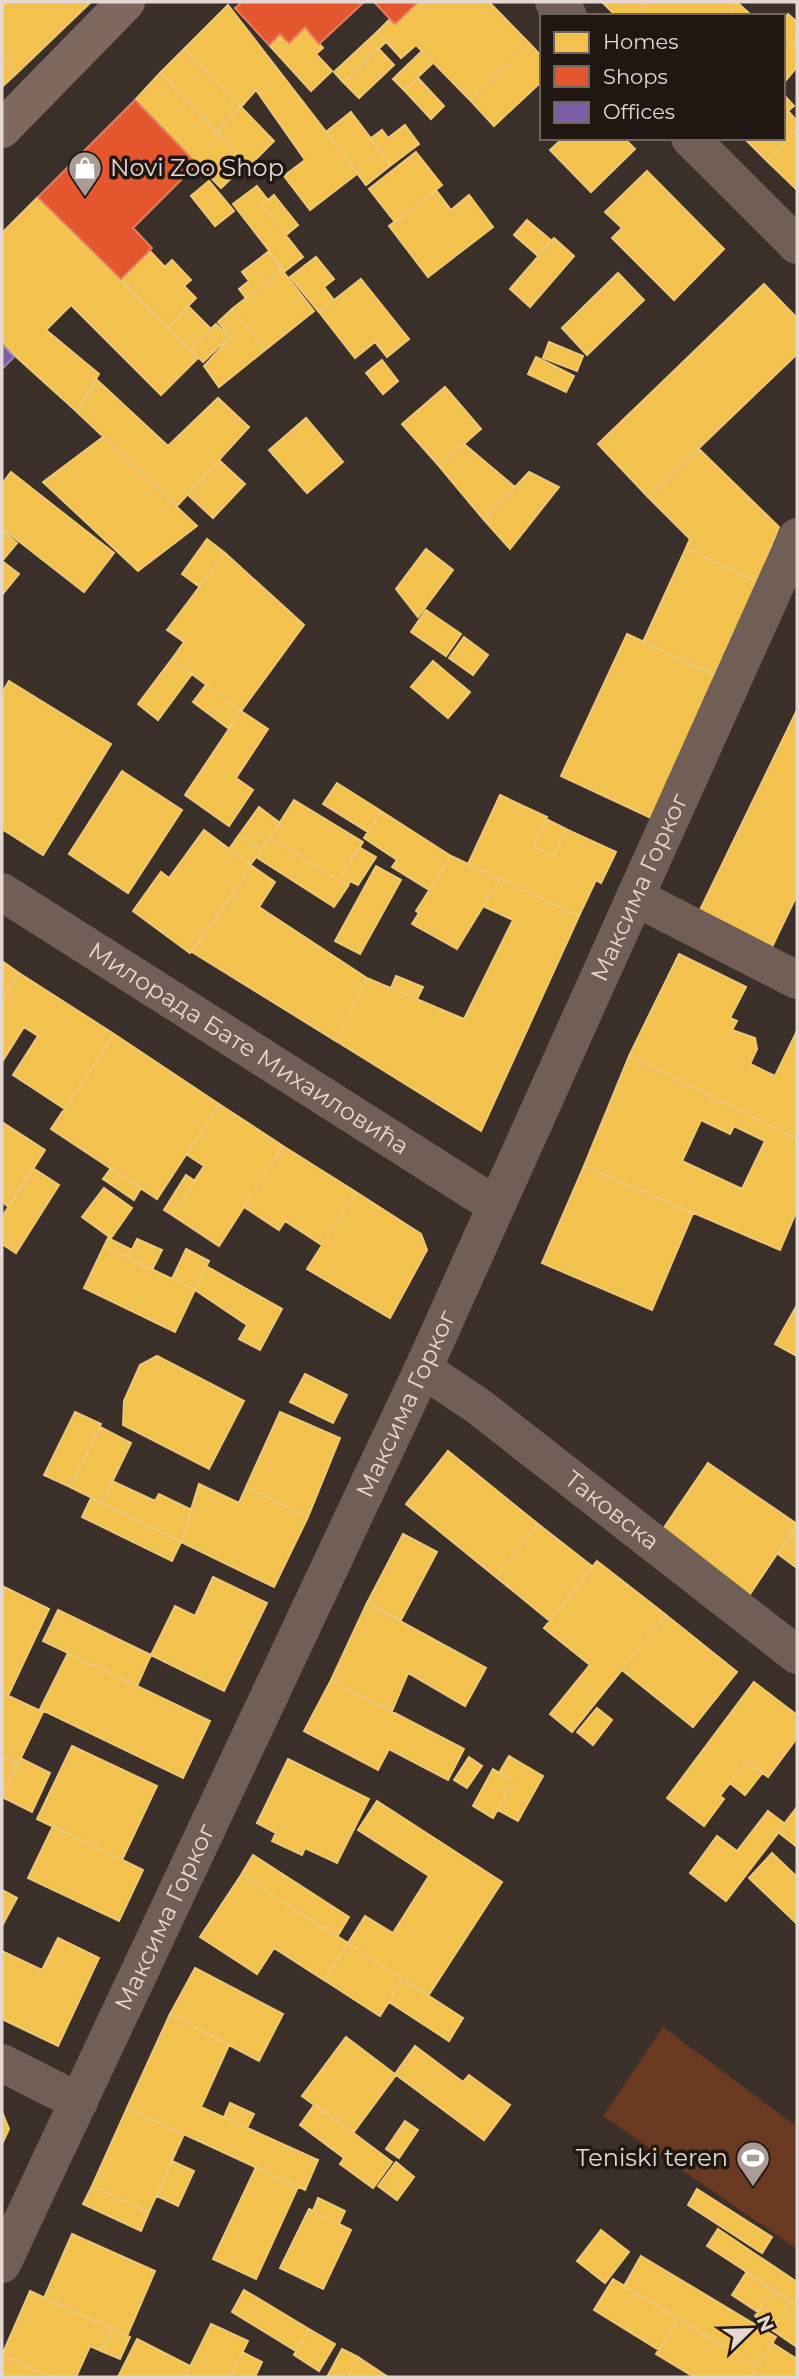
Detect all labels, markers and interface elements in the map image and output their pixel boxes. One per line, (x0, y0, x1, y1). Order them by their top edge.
legend (540, 14, 785, 140)
text: Homes (603, 29, 678, 54)
text: Shops (603, 64, 668, 89)
text: Offices (603, 99, 675, 124)
shop icon: Novi Zoo Shop (66, 149, 104, 198)
place label: Novi Zoo Shop (110, 153, 284, 182)
street label: Максима Горког (584, 788, 694, 986)
street label: Милорада Бате Михаиловића (83, 936, 414, 1161)
street label: Максима Горког (350, 1305, 462, 1502)
street label: Таковска (559, 1464, 665, 1556)
street label: Максима Горког (108, 1819, 221, 2015)
sports icon: Teniski teren (734, 2139, 772, 2188)
place label: Teniski teren (576, 2143, 728, 2172)
north arrow (715, 2295, 785, 2365)
text: N (752, 2312, 779, 2335)

